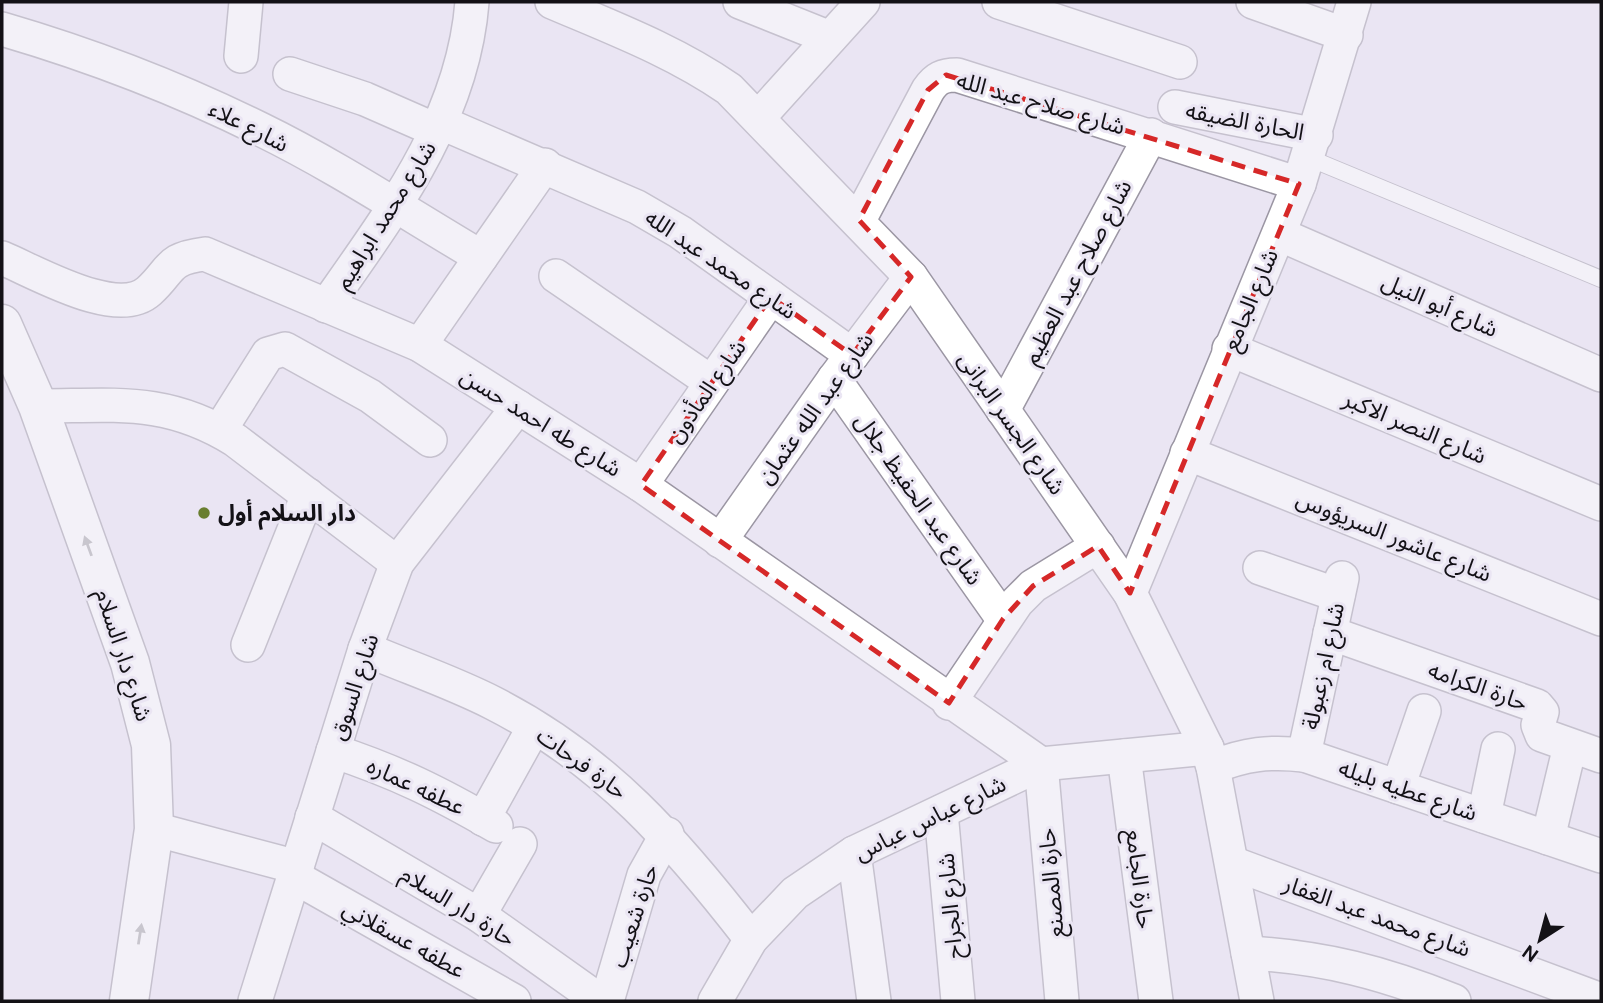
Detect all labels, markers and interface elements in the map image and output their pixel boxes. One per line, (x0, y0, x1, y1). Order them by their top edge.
street label: شارع صلاح عبد الله (953, 65, 1129, 143)
street label: شارع علاء (203, 93, 294, 161)
street label: الحارة الضيقه (1183, 95, 1307, 147)
street label: شارع محمد ابراهيم (327, 135, 444, 296)
street label: شارع صلاح عبد العظيم (1016, 174, 1140, 371)
street label: شارع محمد عبد الله (638, 202, 803, 327)
street label: شارع الجامع (1215, 244, 1287, 356)
street label: شارع أبو النيل (1376, 266, 1503, 346)
street label: شارع عبد الله عثمان (750, 326, 882, 491)
street label: شارع المأذون (659, 334, 754, 450)
street label: شارع الجسر البرانى (950, 345, 1073, 502)
street label: شارع طه احمد حسن (454, 360, 627, 485)
street label: شارع النصر الاكبر (1337, 383, 1491, 472)
street label: شارع عبد الحفيظ جلال (847, 407, 990, 592)
street label: شارع عاشور السريؤوس (1291, 483, 1496, 591)
place label: دار السلام أول (218, 498, 356, 531)
marker: دار السلام أول (196, 505, 212, 521)
one-way arrow (82, 536, 93, 557)
street label: شارع دار السلام (86, 585, 160, 726)
street label: شارع ام زعبولة (1295, 600, 1354, 733)
street label: شارع السوق (323, 630, 387, 745)
street label: حارة الكرامه (1424, 654, 1532, 718)
street label: حارة فرحات (531, 720, 633, 806)
street label: عطفه عماره (362, 750, 470, 822)
street label: شارع عطيه بليله (1334, 752, 1481, 830)
street label: شارع عباس عباس (849, 768, 1012, 869)
street label: حارة المصنع (1031, 827, 1073, 939)
street label: حارة الجامع (1117, 827, 1161, 931)
street label: شارع الجراح (930, 852, 972, 960)
street label: حارة دار السلام (393, 859, 521, 956)
street label: حارة شعيب (603, 861, 665, 971)
street label: شارع محمد عبد الغفار (1278, 868, 1475, 966)
street label: عطفه عسقلاني (336, 893, 471, 987)
north arrow (1505, 905, 1575, 975)
one-way arrow (135, 923, 146, 945)
text: N (1517, 939, 1543, 968)

